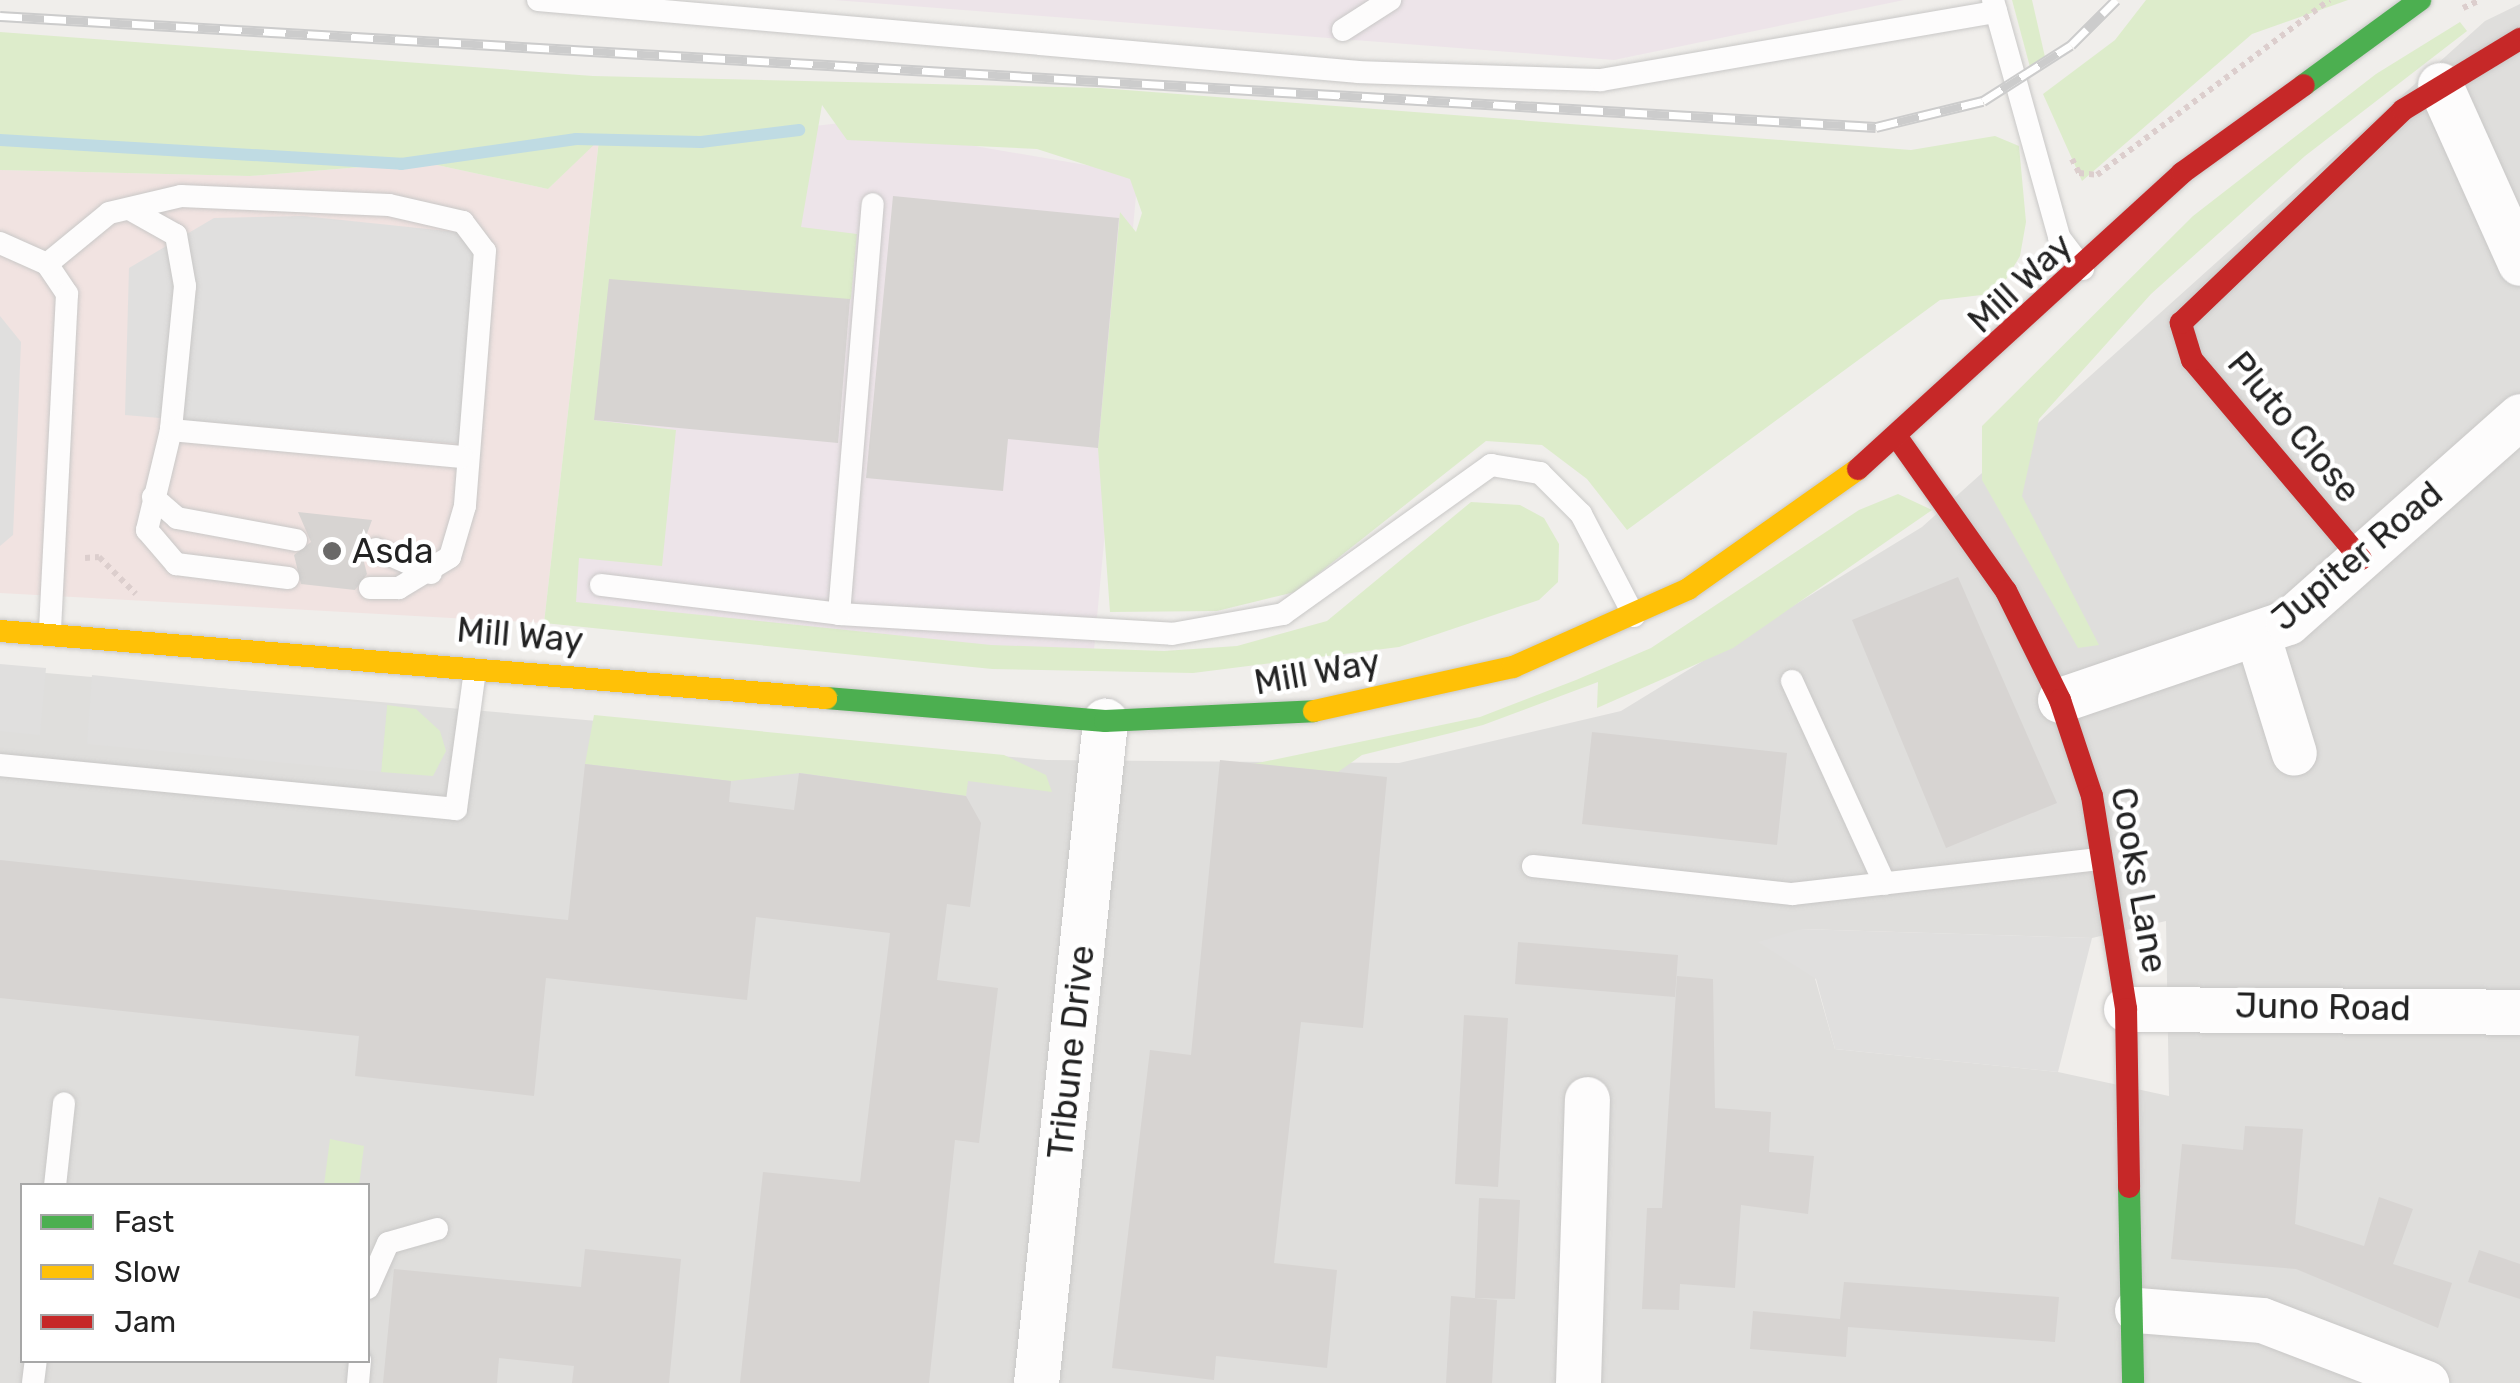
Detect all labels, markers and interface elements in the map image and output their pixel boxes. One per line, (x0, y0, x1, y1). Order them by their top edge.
street label: Mill Way (1959, 224, 2081, 342)
street label: Pluto Close (2219, 343, 2369, 511)
street label: Jupiter Road (2263, 472, 2451, 640)
place label: Asda (352, 530, 433, 572)
marker: Asda (321, 540, 343, 562)
street label: Mill Way (455, 609, 585, 661)
street label: Mill Way (1251, 640, 1383, 704)
street label: Cooks Lane (2102, 784, 2176, 976)
street label: Tribune Drive (1039, 943, 1103, 1161)
street label: Juno Road (2235, 984, 2411, 1030)
legend (20, 1183, 370, 1363)
text: Fast (114, 1204, 174, 1240)
text: Slow (114, 1254, 181, 1290)
text: Jam (114, 1304, 176, 1340)

